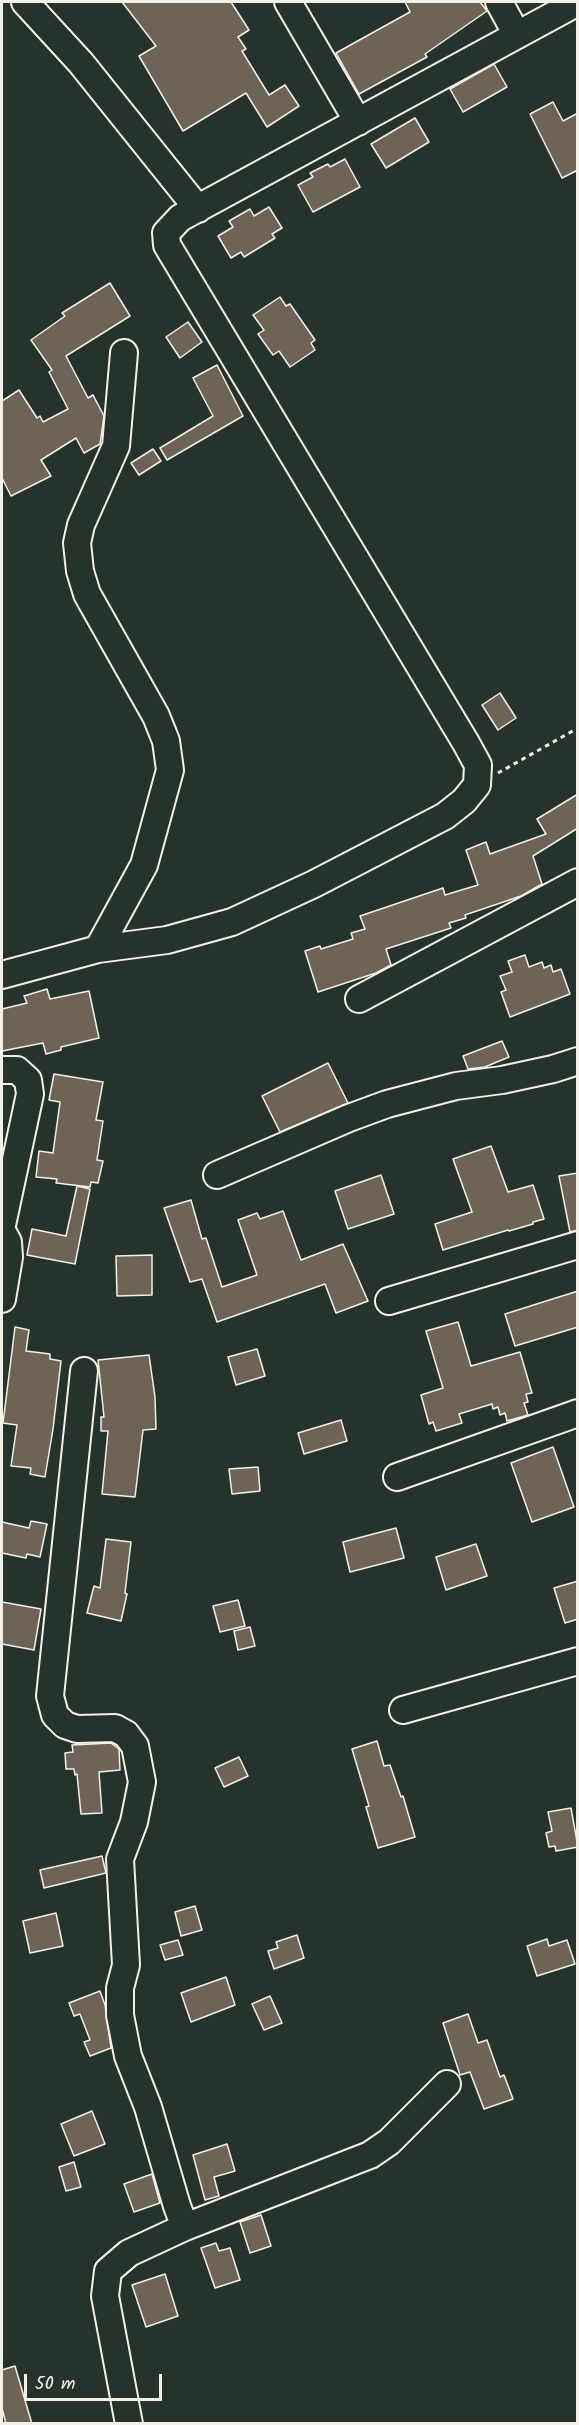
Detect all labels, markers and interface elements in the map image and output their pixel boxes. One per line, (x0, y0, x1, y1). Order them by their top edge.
scale bar (27, 2362, 165, 2400)
text: 50 m (35, 2370, 75, 2399)

